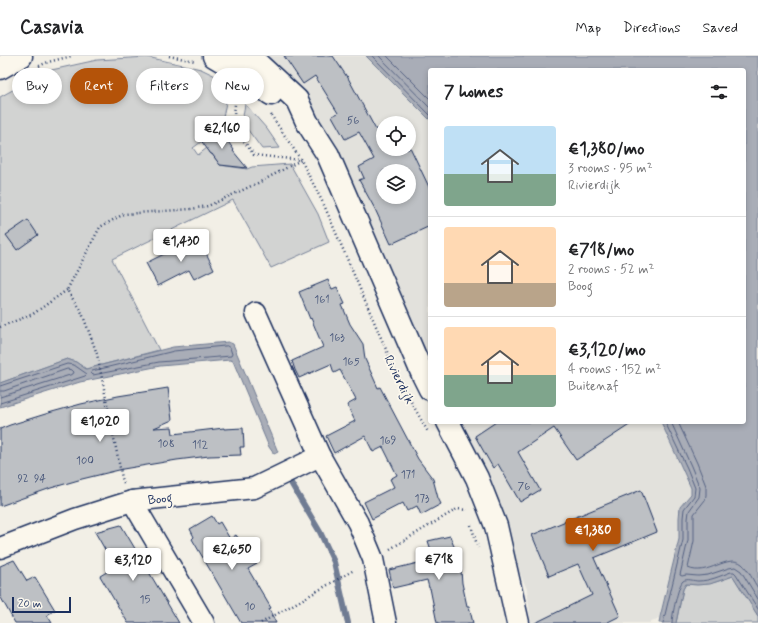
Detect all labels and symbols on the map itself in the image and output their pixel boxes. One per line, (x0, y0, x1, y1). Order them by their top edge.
house number: 56 (347, 114, 359, 128)
pin: €2,160 (189, 116, 255, 150)
pin: €1,430 (148, 229, 214, 263)
house number: 161 (314, 293, 330, 307)
house number: 163 (329, 331, 345, 345)
street label: Rivierdijk (380, 352, 418, 407)
house number: 165 (342, 355, 360, 369)
pin: €1,020 (67, 409, 133, 443)
house number: 169 (380, 434, 397, 448)
house number: 108 (157, 437, 175, 451)
house number: 112 (192, 438, 209, 452)
house number: 100 (76, 454, 94, 468)
house number: 171 (401, 468, 415, 482)
house number: 92 (17, 472, 29, 486)
house number: 94 (34, 472, 46, 486)
house number: 76 (518, 480, 530, 494)
street label: Boog (147, 490, 174, 511)
house number: 173 (415, 492, 430, 506)
pin: €1,380 (560, 518, 626, 552)
pin: €2,650 (199, 537, 265, 571)
pin: €718 (415, 547, 463, 581)
pin: €3,120 (100, 548, 166, 582)
house number: 15 (140, 593, 151, 607)
scale bar (12, 595, 71, 614)
house number: 10 (244, 600, 256, 614)

